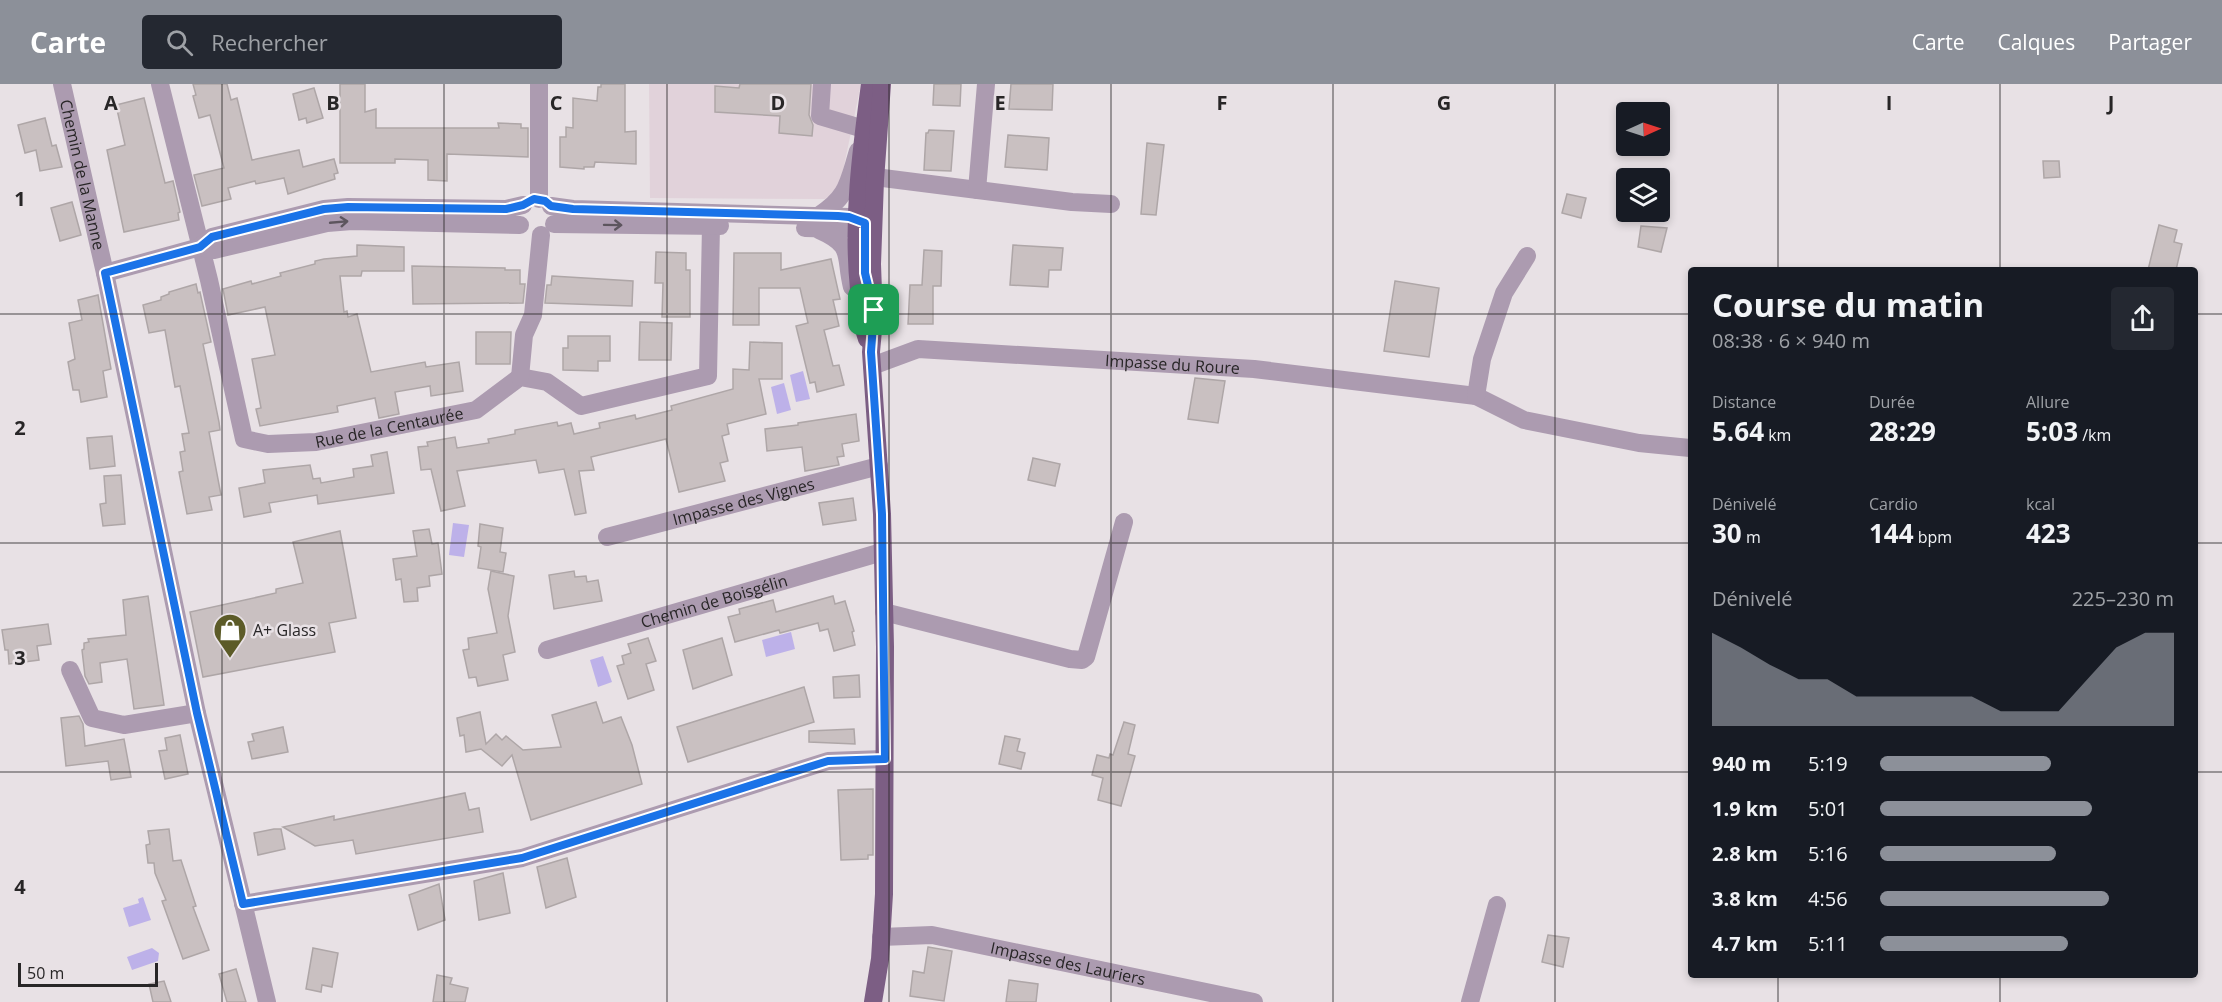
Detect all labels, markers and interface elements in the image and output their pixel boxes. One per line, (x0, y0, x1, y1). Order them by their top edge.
search box (142, 15, 562, 69)
text: Carte (30, 23, 106, 61)
icon: search (163, 26, 196, 59)
text: Rechercher (211, 27, 328, 57)
text: Carte (1912, 28, 1964, 56)
text: Calques (1997, 28, 2075, 56)
text: Partager (2108, 28, 2192, 56)
text: A (104, 89, 118, 116)
text: B (326, 89, 340, 116)
text: C (550, 89, 563, 116)
text: D (771, 89, 785, 116)
text: E (994, 89, 1006, 116)
text: F (1217, 89, 1227, 116)
text: G (1437, 89, 1451, 116)
text: I (1886, 89, 1892, 116)
text: J (2106, 89, 2114, 116)
street label: Chemin de la Manne (55, 97, 110, 252)
north arrow (1616, 102, 1670, 156)
map controls (1616, 102, 1670, 222)
button: layers (1616, 168, 1670, 222)
text: 1 (14, 185, 26, 212)
one-way arrow (328, 216, 348, 227)
one-way arrow (602, 220, 622, 231)
text: Course du matin (1712, 282, 1984, 327)
pin (848, 284, 899, 335)
button: share (2111, 287, 2174, 350)
icon: arrive (857, 293, 890, 326)
text: 08:38 · 6 × 940 m (1712, 327, 1870, 354)
street label: Impasse du Roure (1104, 349, 1241, 379)
text: Distance (1712, 391, 1776, 413)
text: Durée (1869, 391, 1915, 413)
text: Allure (2026, 391, 2070, 413)
street label: Rue de la Centaurée (313, 402, 465, 453)
text: 5.64 (1712, 413, 1764, 449)
text: 28:29 (1869, 413, 1936, 449)
text: 5:03 (2026, 413, 2078, 449)
text: 2 (14, 414, 26, 441)
text: km (1764, 424, 1791, 446)
text: /km (2078, 424, 2111, 446)
street label: Impasse des Vignes (670, 472, 817, 530)
text: Dénivelé (1712, 493, 1776, 515)
text: Cardio (1869, 493, 1918, 515)
text: kcal (2026, 493, 2055, 515)
text: 30 (1712, 515, 1742, 551)
text: 144 (1869, 515, 1914, 551)
text: 423 (2026, 515, 2071, 551)
text: m (1742, 526, 1761, 548)
text: bpm (1914, 526, 1952, 548)
street label: Chemin de Boisgélin (638, 569, 790, 633)
text: Dénivelé (1712, 585, 1793, 612)
text: 225–230 m (2072, 585, 2174, 612)
shop icon: A+ Glass (212, 612, 248, 659)
place label: A+ Glass (253, 619, 316, 641)
text: 3 (14, 644, 26, 671)
text: 940 m (1712, 750, 1771, 777)
text: 5:19 (1808, 750, 1848, 777)
text: 1.9 km (1712, 795, 1778, 822)
text: 5:01 (1808, 795, 1848, 822)
text: 2.8 km (1712, 840, 1778, 867)
text: 5:16 (1808, 840, 1848, 867)
text: 4 (14, 873, 26, 900)
text: 3.8 km (1712, 885, 1778, 912)
text: 4:56 (1808, 885, 1848, 912)
text: 4.7 km (1712, 930, 1778, 957)
text: 5:11 (1808, 930, 1848, 957)
street label: Impasse des Lauriers (989, 936, 1148, 990)
scale bar (18, 960, 158, 988)
text: 50 m (27, 962, 64, 984)

